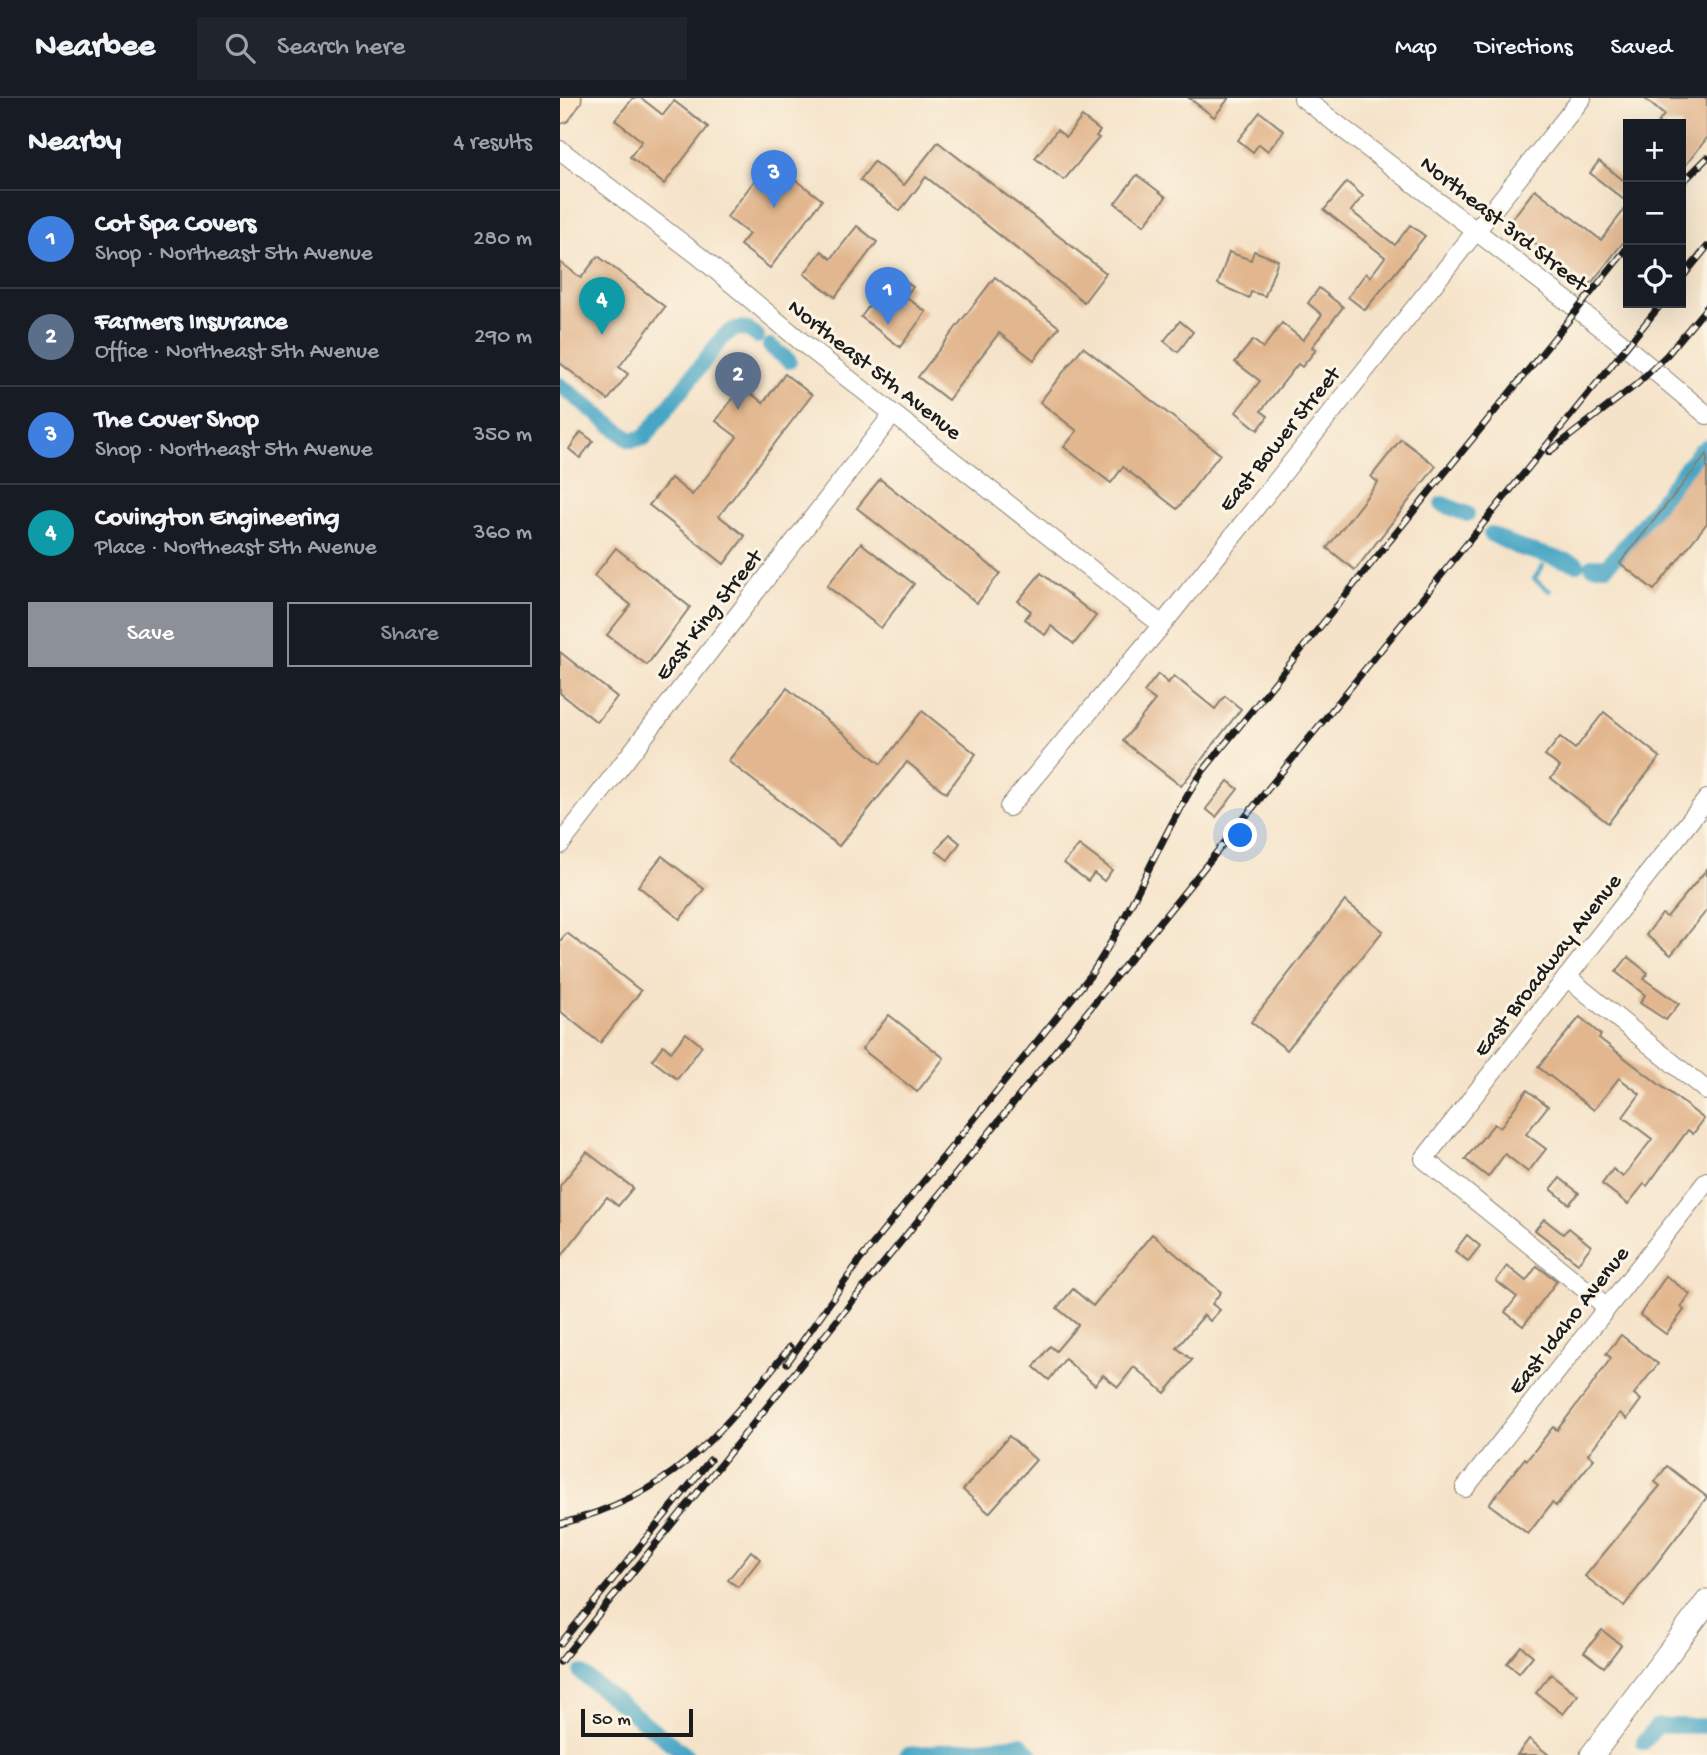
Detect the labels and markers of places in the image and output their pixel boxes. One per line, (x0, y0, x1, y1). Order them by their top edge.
pin: 3 (751, 150, 797, 208)
pin: 1 (865, 267, 911, 325)
pin: 4 (579, 277, 625, 335)
pin: 2 (715, 352, 761, 410)

